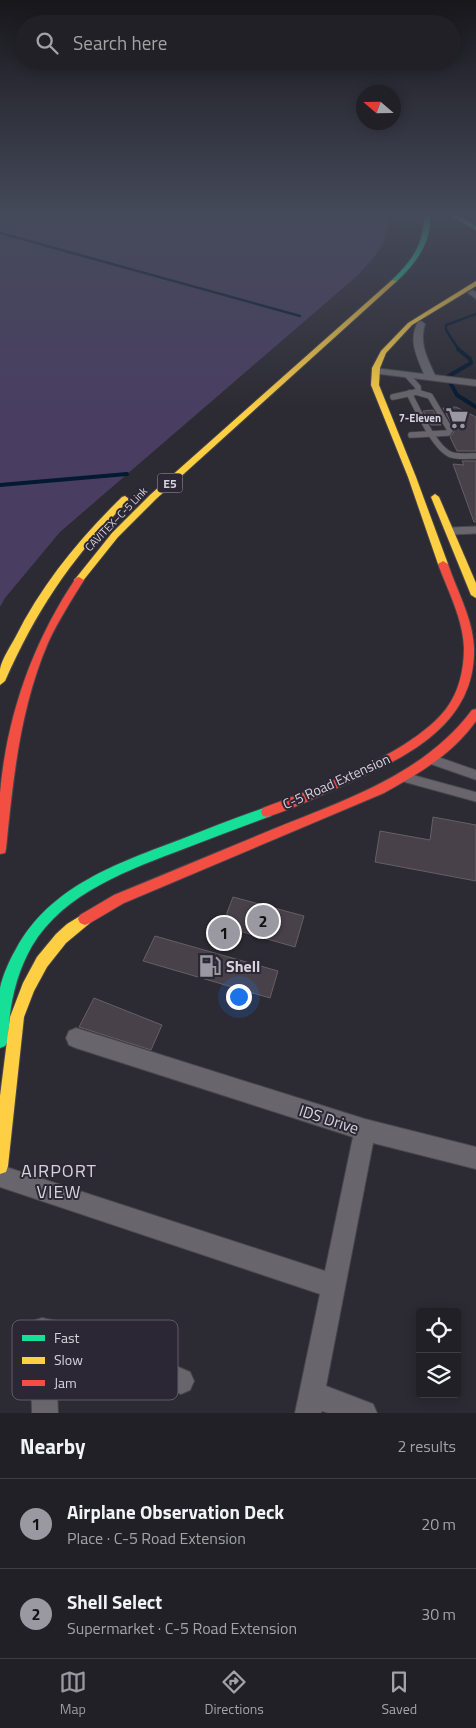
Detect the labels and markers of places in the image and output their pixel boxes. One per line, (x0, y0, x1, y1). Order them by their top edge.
supermarket icon: 7-Eleven (444, 405, 470, 431)
place label: 7-Eleven (399, 410, 441, 426)
pin: 2 (247, 902, 279, 940)
pin: 1 (208, 914, 240, 952)
fuel station icon: Shell (197, 953, 223, 979)
place label: Shell (226, 954, 260, 978)

